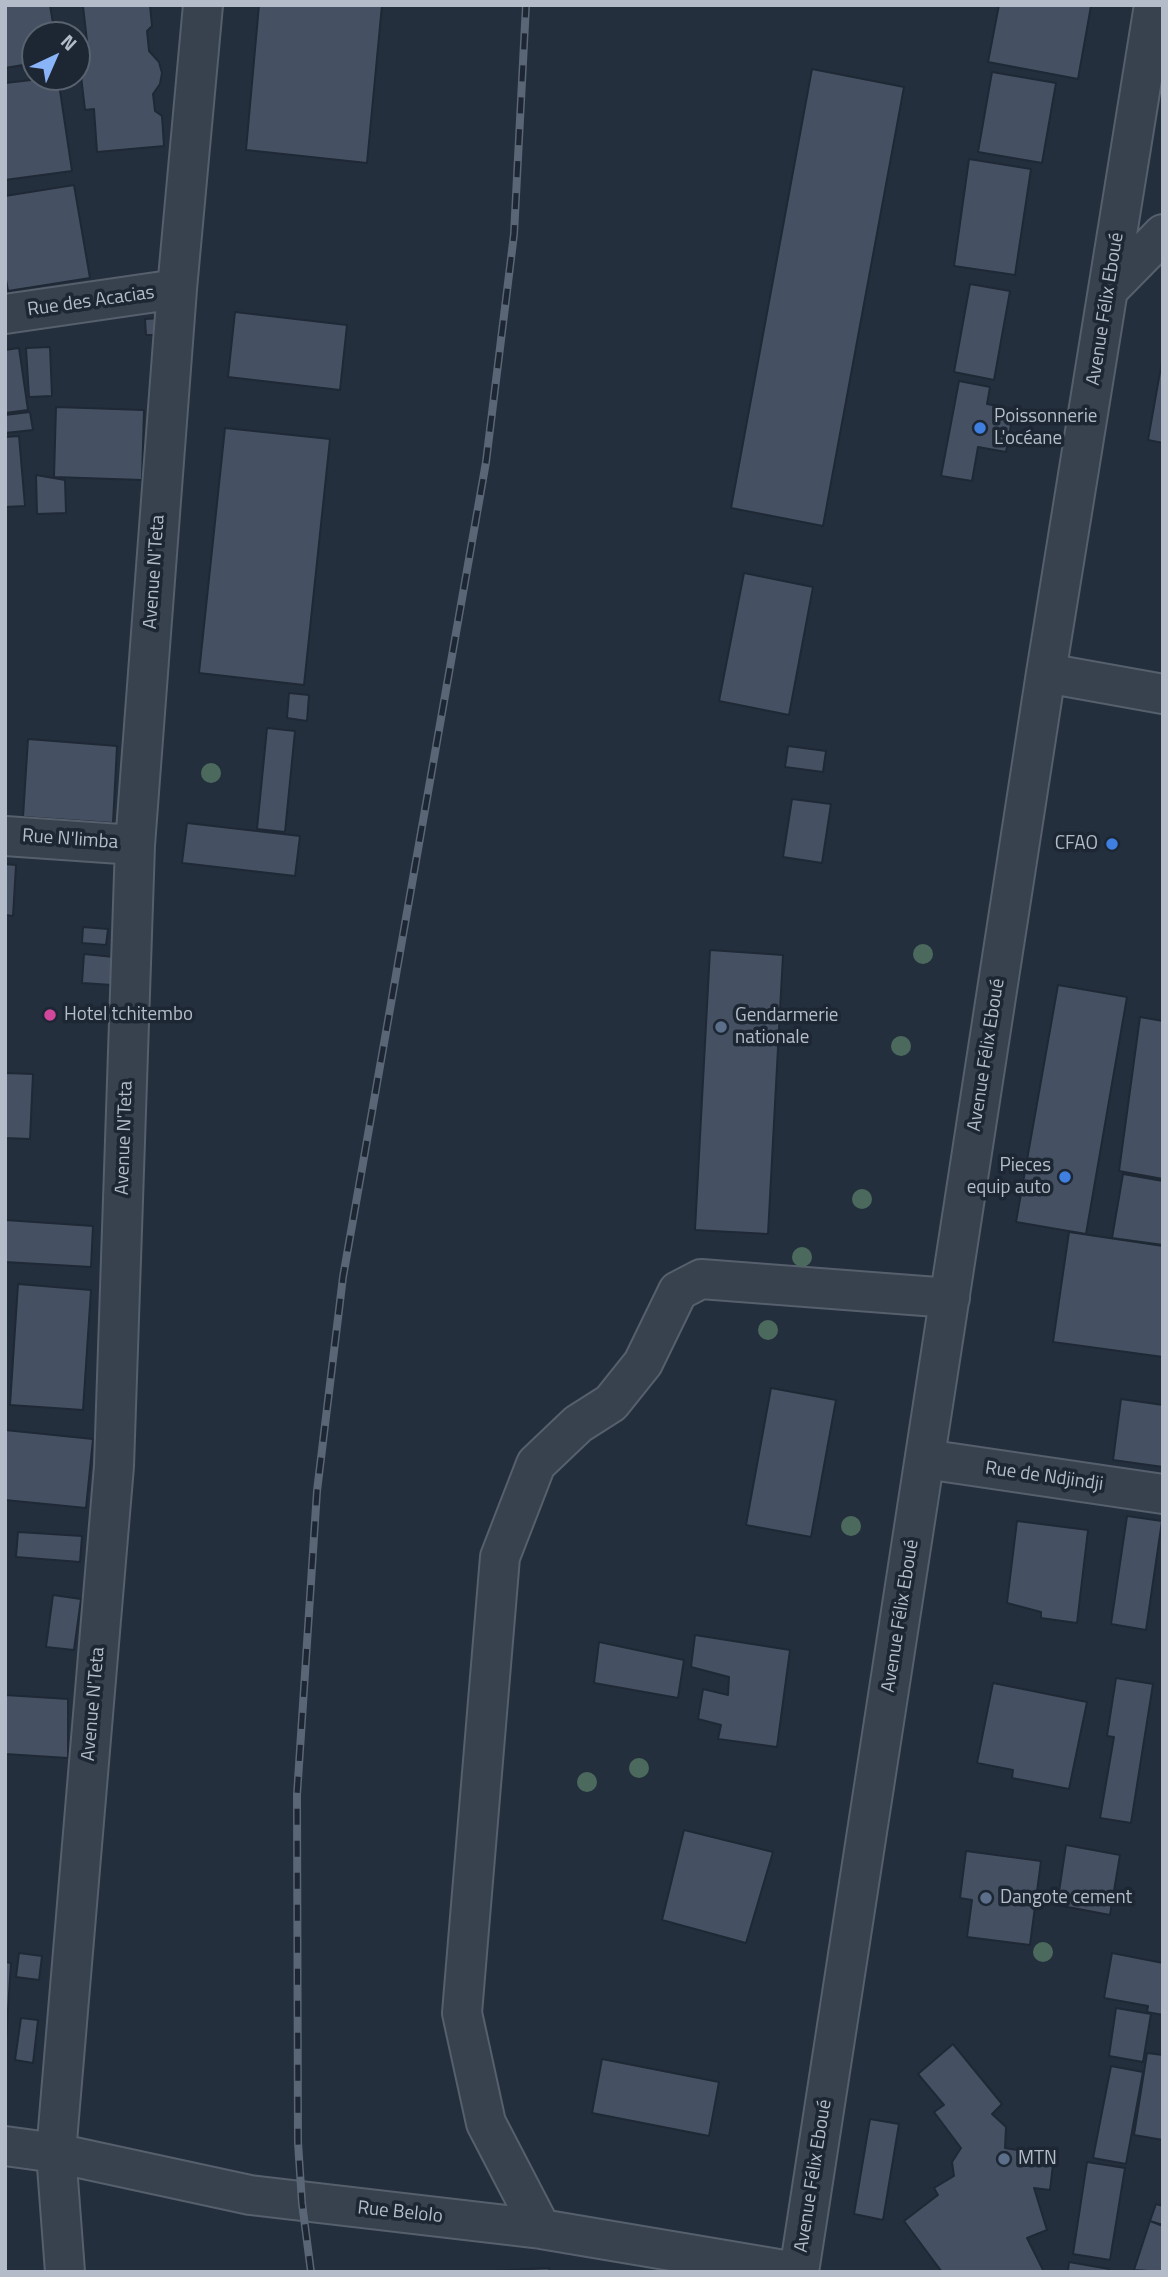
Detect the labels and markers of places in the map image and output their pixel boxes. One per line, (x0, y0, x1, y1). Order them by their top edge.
place label: Poissonnerie L'océane (994, 406, 1097, 450)
marker: Poissonnerie L'océane (972, 420, 988, 436)
place label: CFAO (1055, 833, 1098, 855)
marker: CFAO (1104, 836, 1120, 852)
place label: Hotel tchitembo (64, 1004, 193, 1026)
place label: Gendarmerie nationale (735, 1005, 838, 1049)
marker: Hotel tchitembo (42, 1007, 58, 1023)
marker: Gendarmerie nationale (713, 1019, 729, 1035)
place label: Pieces equip auto (967, 1155, 1051, 1199)
marker: Pieces equip auto (1057, 1169, 1073, 1185)
place label: Dangote cement (1000, 1887, 1132, 1909)
marker: Dangote cement (978, 1890, 994, 1906)
place label: MTN (1018, 2148, 1057, 2170)
marker: MTN (996, 2151, 1012, 2167)

